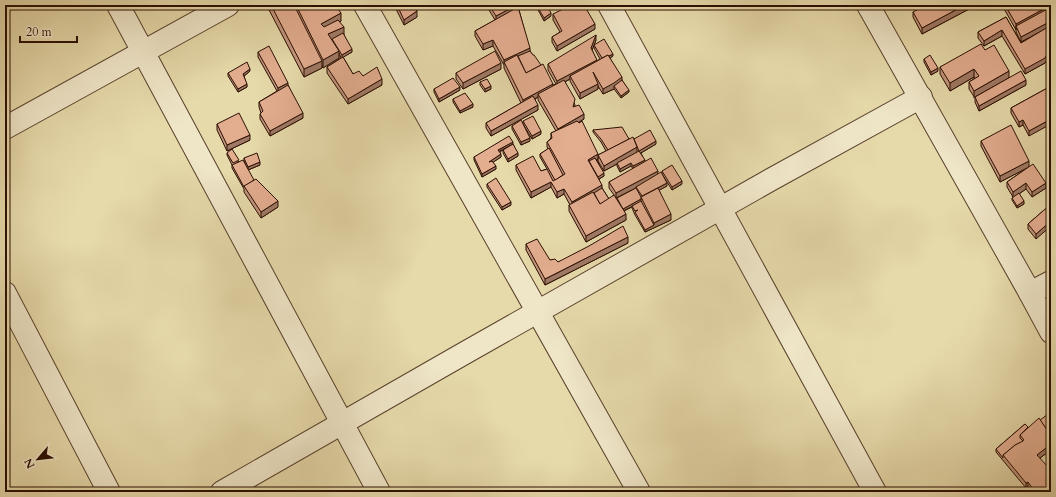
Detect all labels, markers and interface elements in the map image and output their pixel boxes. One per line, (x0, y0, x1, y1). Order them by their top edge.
scale bar (20, 18, 77, 44)
text: 20 m (26, 24, 53, 40)
north arrow (18, 439, 58, 479)
text: N (21, 455, 38, 471)

